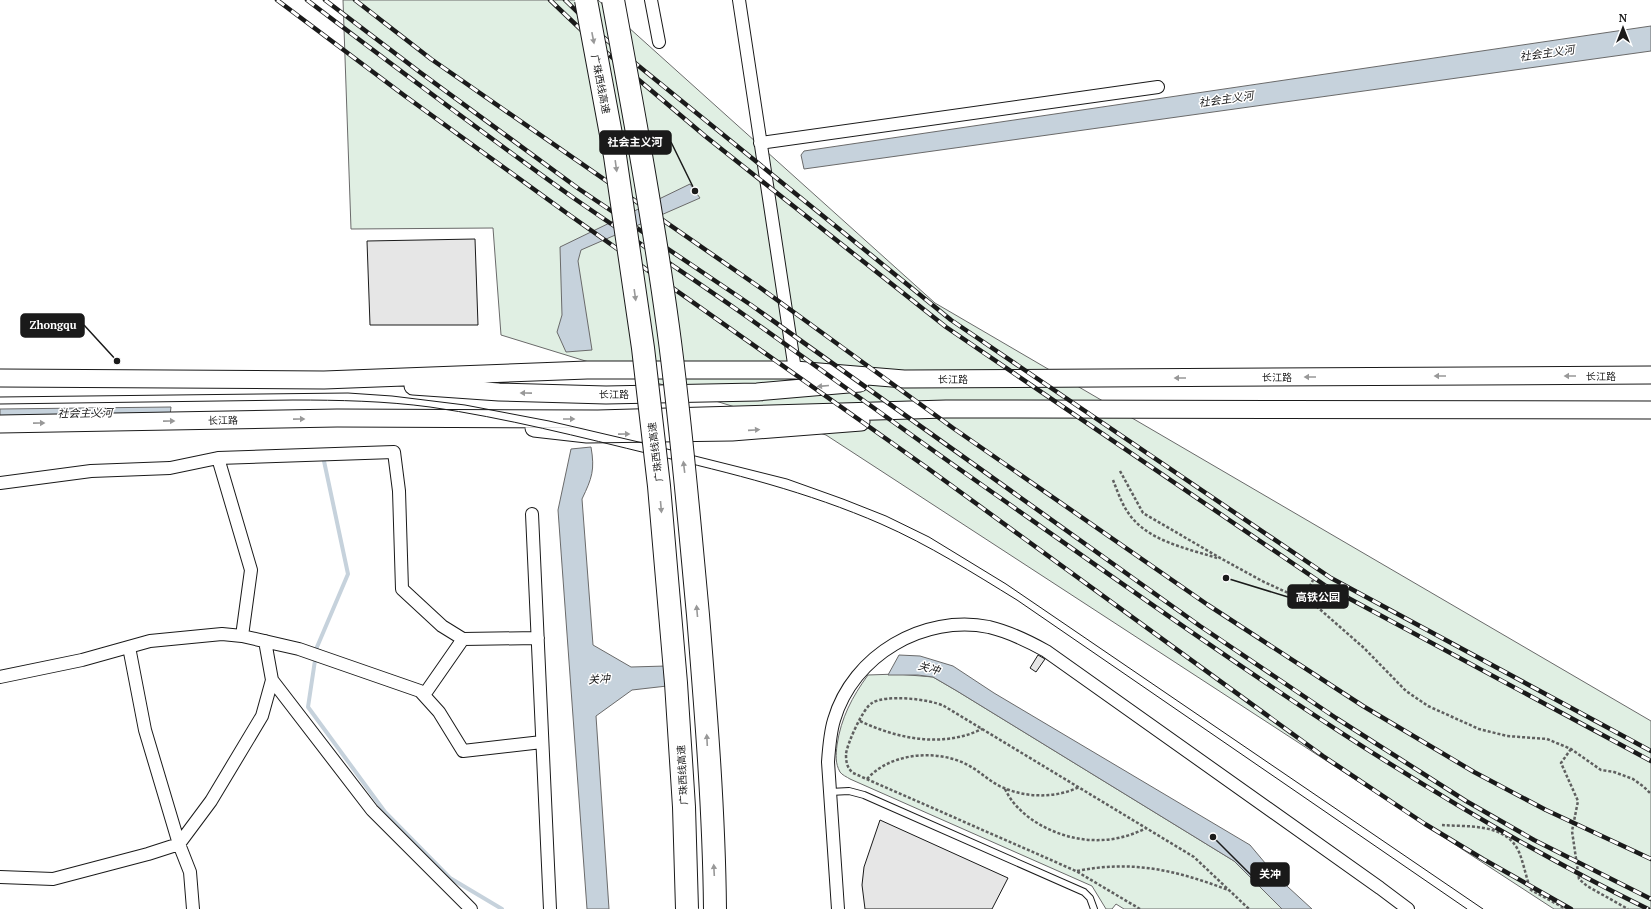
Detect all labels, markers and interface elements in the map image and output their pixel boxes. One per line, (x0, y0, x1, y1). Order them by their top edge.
north arrow (1603, 8, 1643, 48)
text: N (1619, 11, 1628, 25)
one-way arrow (590, 32, 596, 45)
water label: 社会主义河 (1519, 42, 1577, 64)
street label: 广珠西线高速 (588, 53, 613, 115)
water label: 社会主义河 (1198, 88, 1256, 110)
callout: 社会主义河 (600, 131, 671, 154)
text: 社会主义河 (608, 135, 663, 149)
one-way arrow (613, 160, 619, 172)
one-way arrow (632, 289, 638, 301)
callout: Zhongqu (21, 314, 84, 337)
text: Zhongqu (29, 318, 77, 332)
street label: 长江路 (1586, 370, 1616, 383)
street label: 长江路 (1262, 371, 1292, 384)
street label: 长江路 (938, 373, 968, 386)
one-way arrow (1434, 373, 1446, 380)
one-way arrow (1563, 373, 1576, 379)
one-way arrow (1303, 374, 1316, 380)
one-way arrow (1173, 375, 1186, 381)
one-way arrow (817, 383, 829, 390)
street label: 长江路 (599, 388, 629, 401)
one-way arrow (519, 390, 532, 396)
water label: 社会主义河 (57, 405, 115, 420)
street label: 长江路 (208, 414, 238, 427)
one-way arrow (293, 416, 306, 422)
one-way arrow (563, 416, 576, 422)
one-way arrow (163, 418, 176, 424)
one-way arrow (33, 420, 46, 426)
street label: 广珠西线高速 (645, 421, 666, 483)
one-way arrow (748, 427, 760, 434)
one-way arrow (618, 430, 630, 437)
one-way arrow (681, 461, 688, 473)
one-way arrow (658, 501, 665, 513)
callout: 高铁公园 (1288, 585, 1348, 608)
text: 高铁公园 (1296, 590, 1340, 604)
one-way arrow (694, 605, 701, 617)
water label: 关冲 (917, 658, 943, 678)
water label: 关冲 (588, 671, 612, 687)
one-way arrow (703, 734, 710, 746)
street label: 广珠西线高速 (674, 745, 691, 805)
callout: 关冲 (1251, 863, 1289, 886)
one-way arrow (710, 864, 717, 876)
text: 关冲 (1259, 867, 1281, 881)

